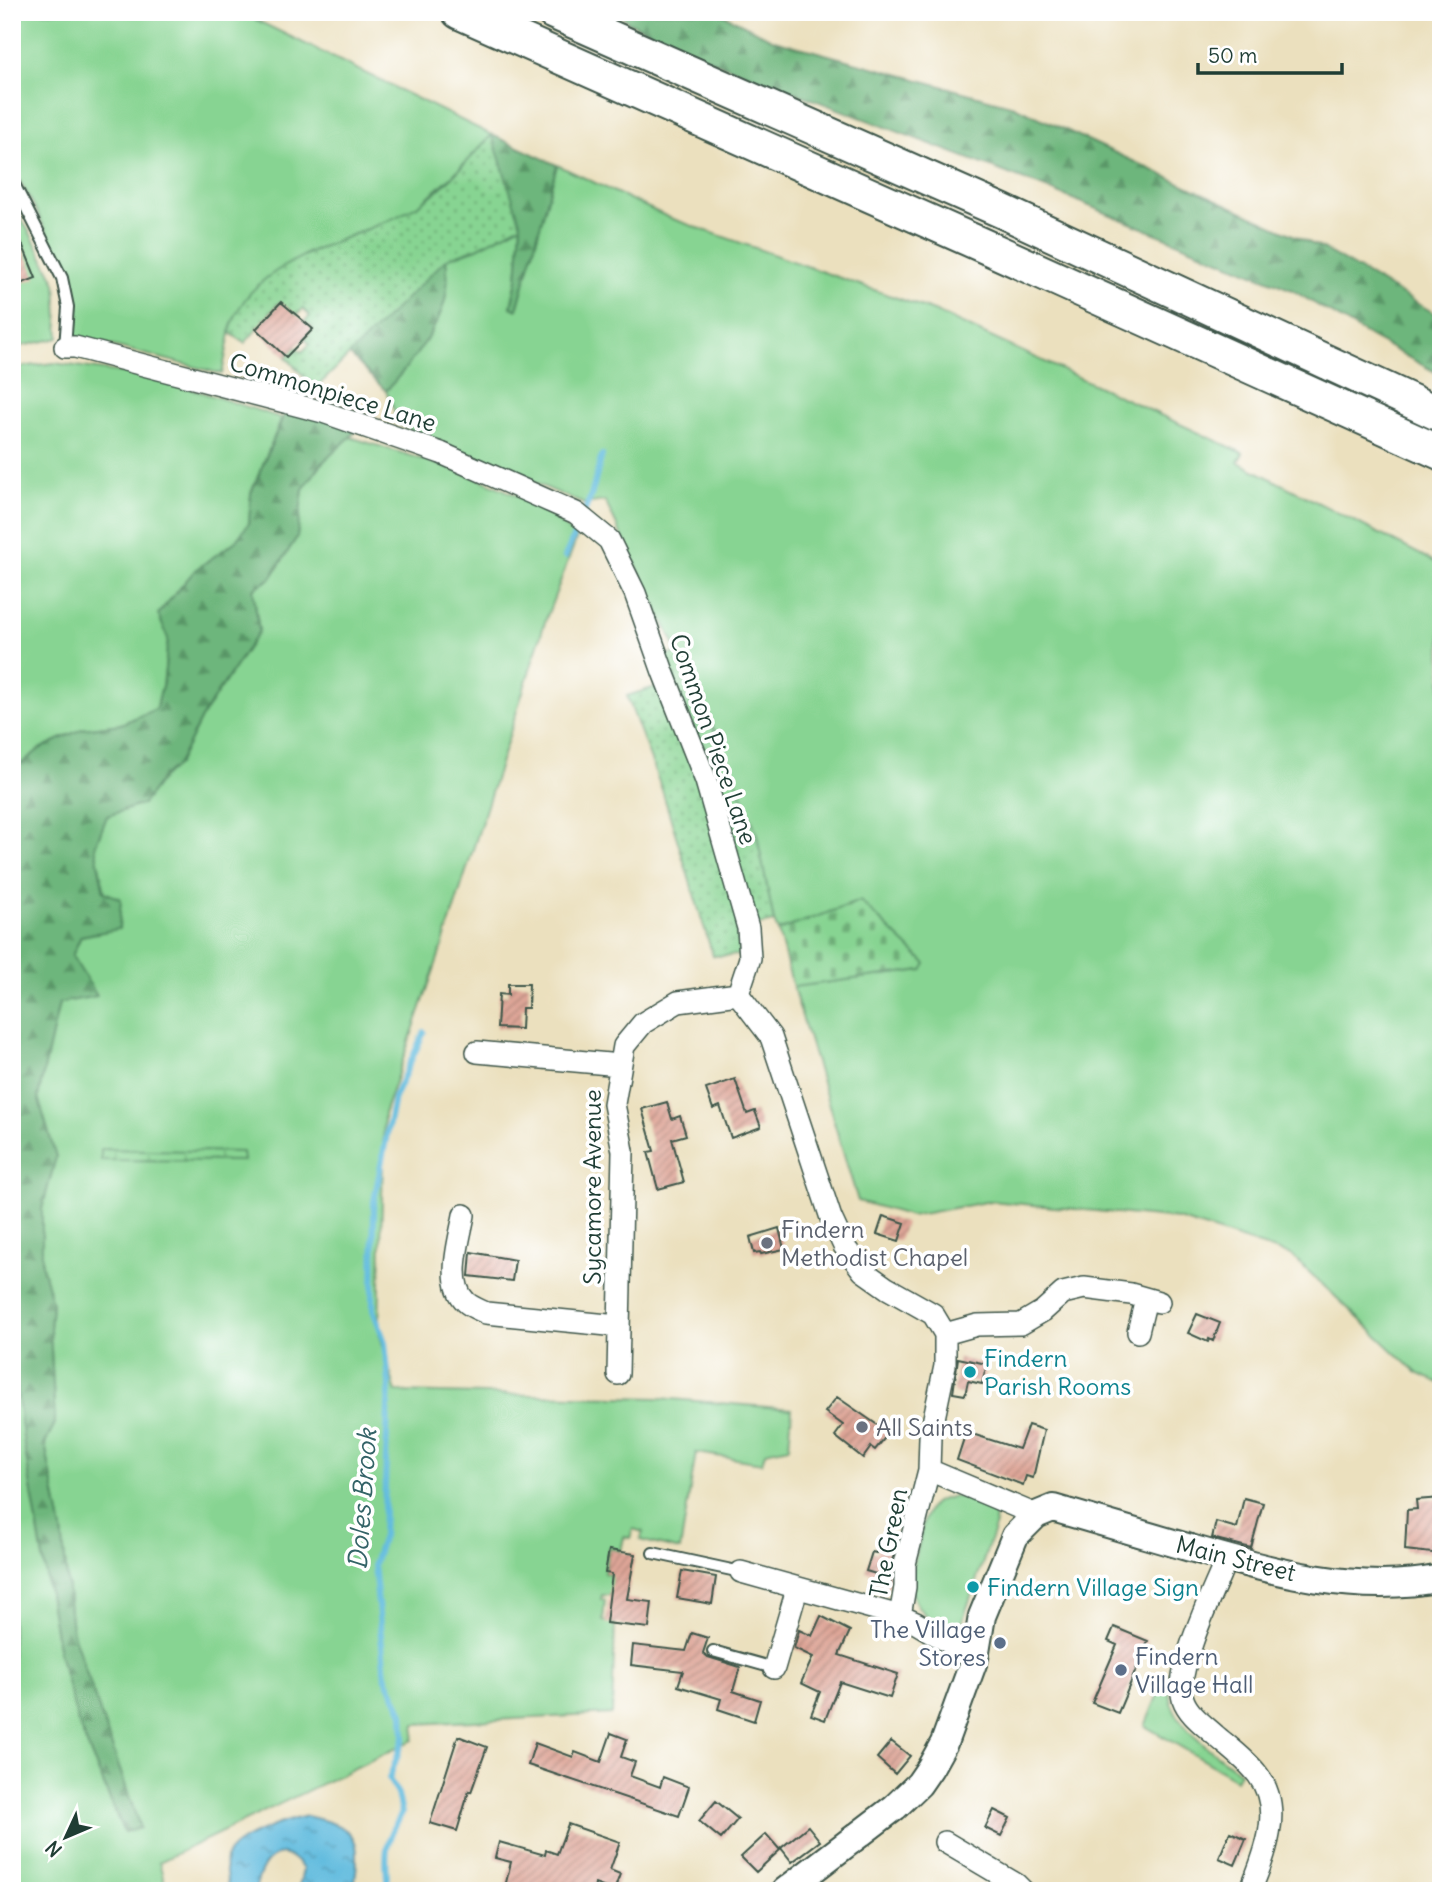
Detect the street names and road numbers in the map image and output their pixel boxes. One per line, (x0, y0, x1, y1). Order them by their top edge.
street label: Commonpiece Lane (226, 346, 440, 438)
street label: Common Piece Lane (664, 630, 764, 848)
street label: Sycamore Avenue (577, 1089, 607, 1285)
street label: The Green (863, 1485, 913, 1600)
street label: Main Street (1173, 1529, 1299, 1587)

